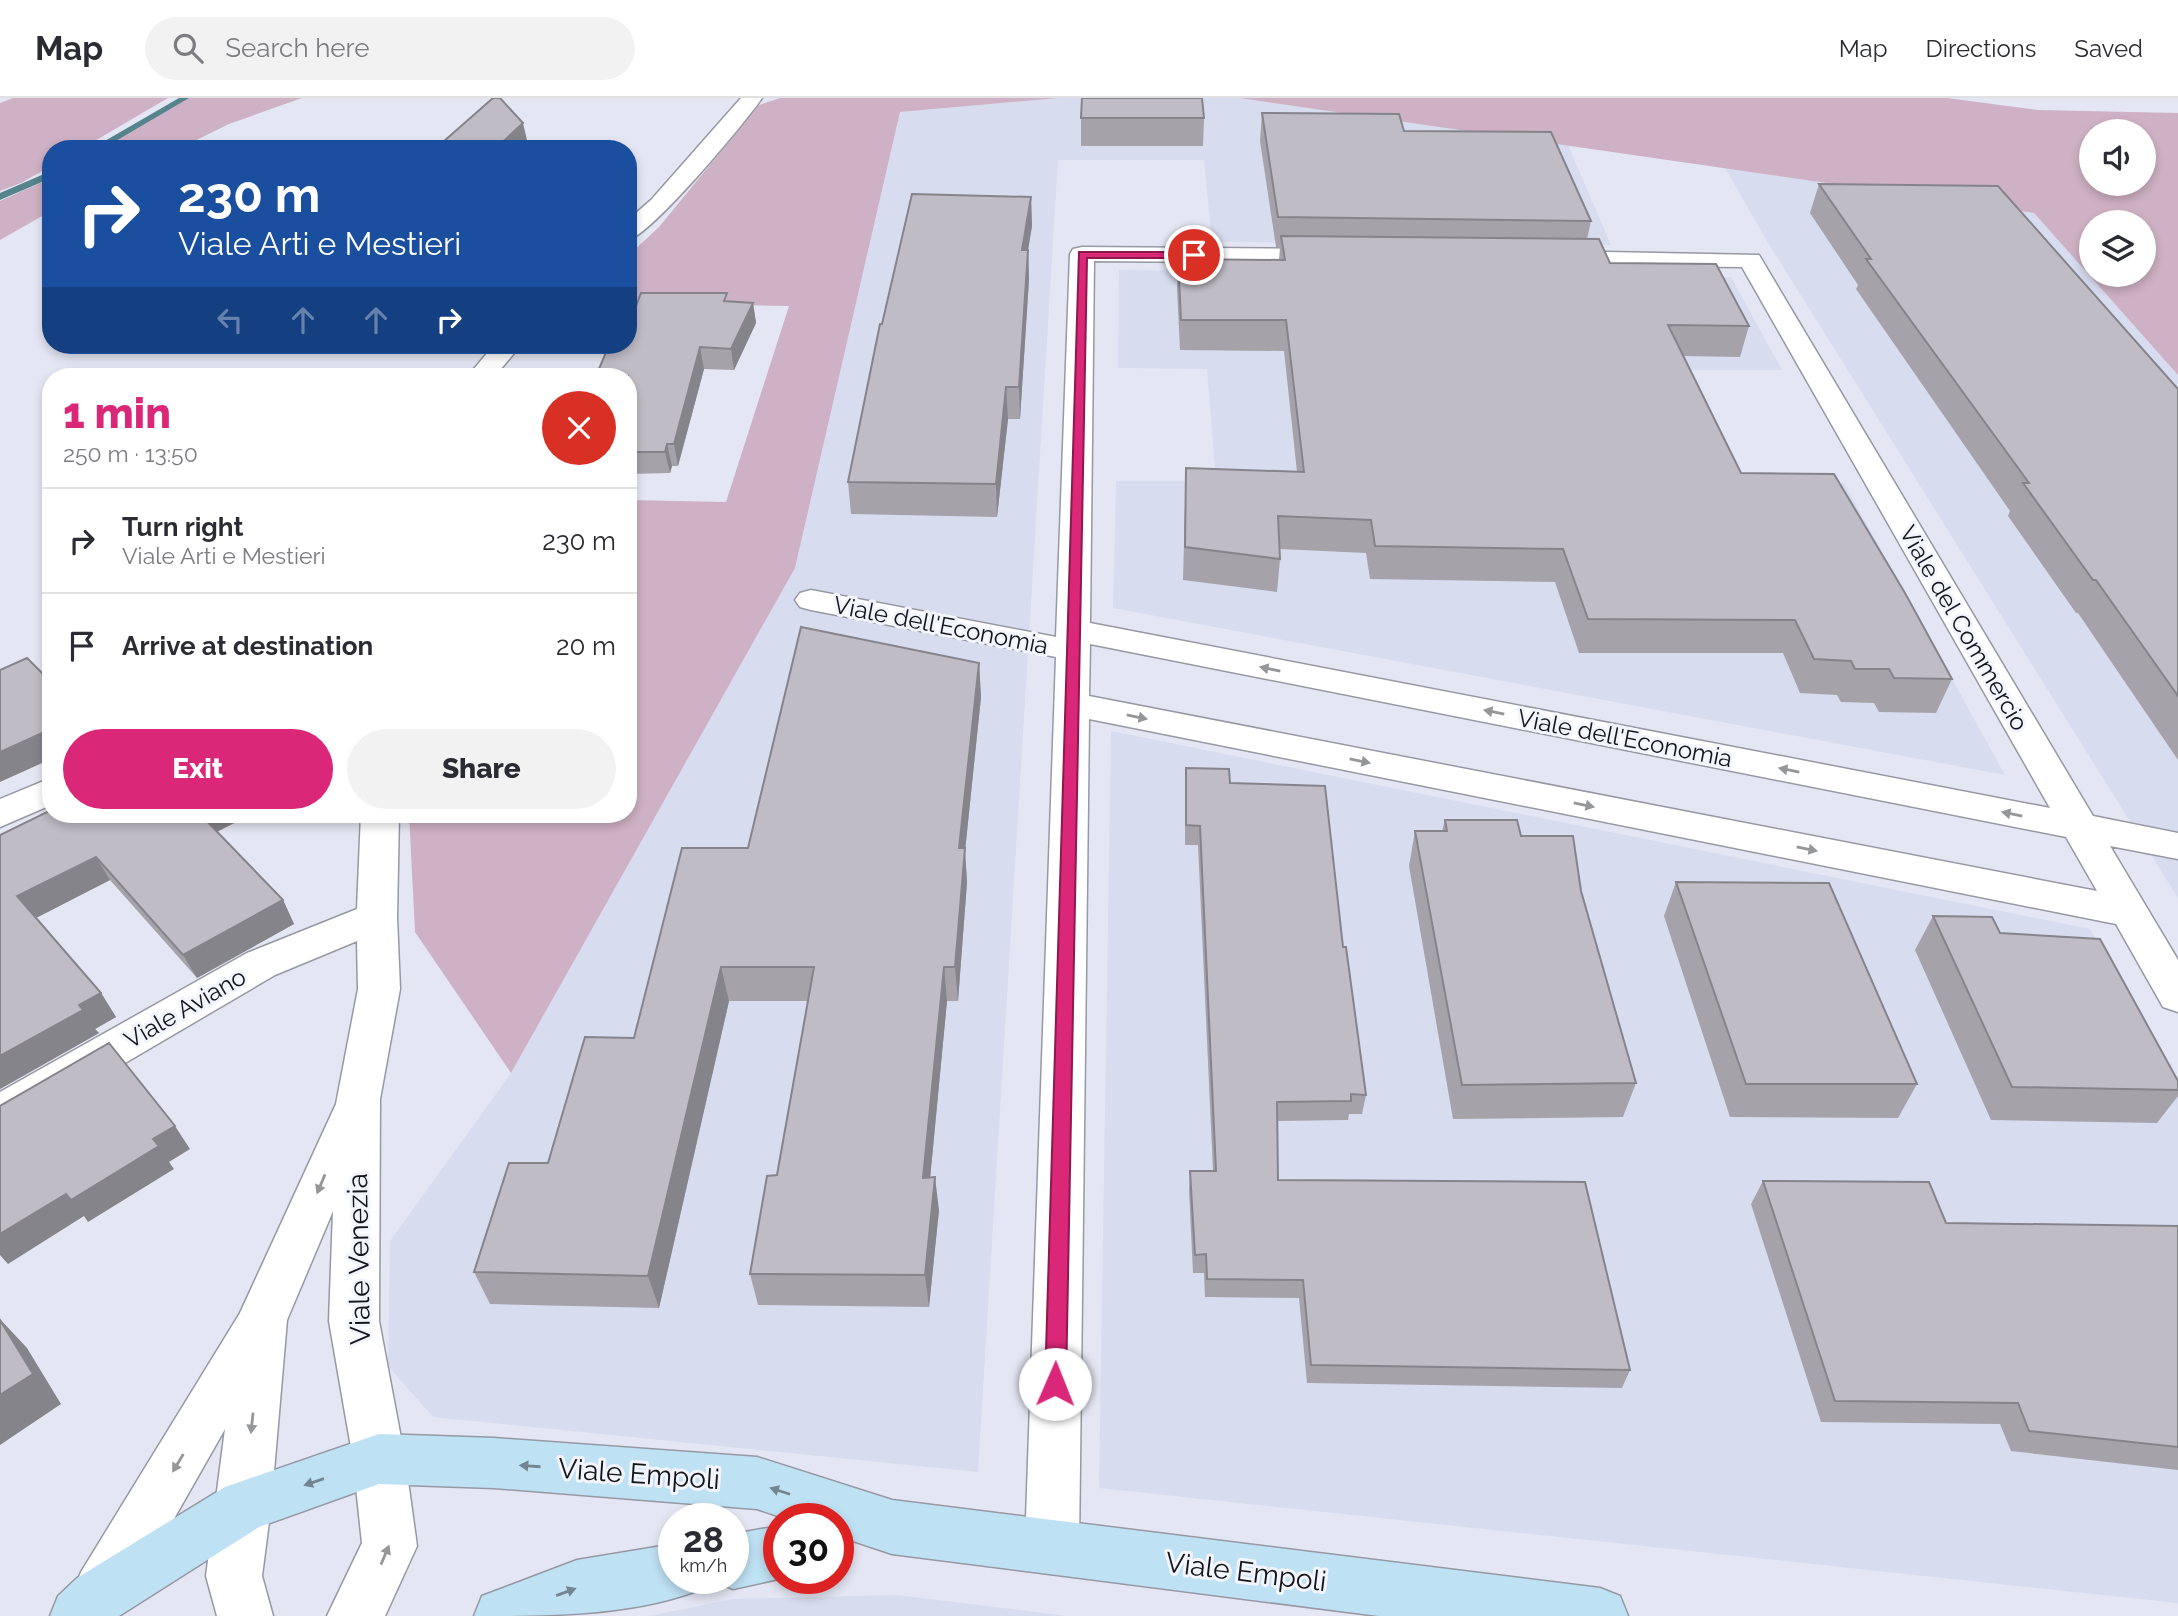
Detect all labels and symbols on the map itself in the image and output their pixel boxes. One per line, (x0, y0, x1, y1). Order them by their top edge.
pin (1164, 225, 1224, 285)
street label: Viale del Commercio (1893, 520, 2035, 736)
street label: Viale dell'Economia (831, 590, 1051, 660)
one-way arrow (1259, 663, 1281, 674)
street label: Viale dell'Economia (1515, 703, 1735, 773)
one-way arrow (1483, 707, 1505, 718)
one-way arrow (1126, 712, 1148, 723)
one-way arrow (1349, 756, 1371, 767)
one-way arrow (1778, 765, 1800, 776)
one-way arrow (1573, 800, 1595, 811)
one-way arrow (2001, 808, 2023, 819)
one-way arrow (1796, 844, 1818, 855)
street label: Viale Aviano (119, 962, 251, 1054)
street label: Viale Venezia (341, 1173, 377, 1345)
one-way arrow (315, 1174, 327, 1194)
position arrow (1018, 1347, 1092, 1421)
one-way arrow (247, 1413, 258, 1435)
street label: Viale Empoli (557, 1452, 721, 1496)
one-way arrow (171, 1453, 184, 1472)
one-way arrow (519, 1460, 541, 1471)
one-way arrow (304, 1477, 325, 1488)
one-way arrow (770, 1485, 791, 1496)
speed limit sign: 30 (763, 1503, 854, 1594)
one-way arrow (379, 1544, 390, 1565)
street label: Viale Empoli (1164, 1546, 1328, 1598)
one-way arrow (556, 1586, 577, 1597)

